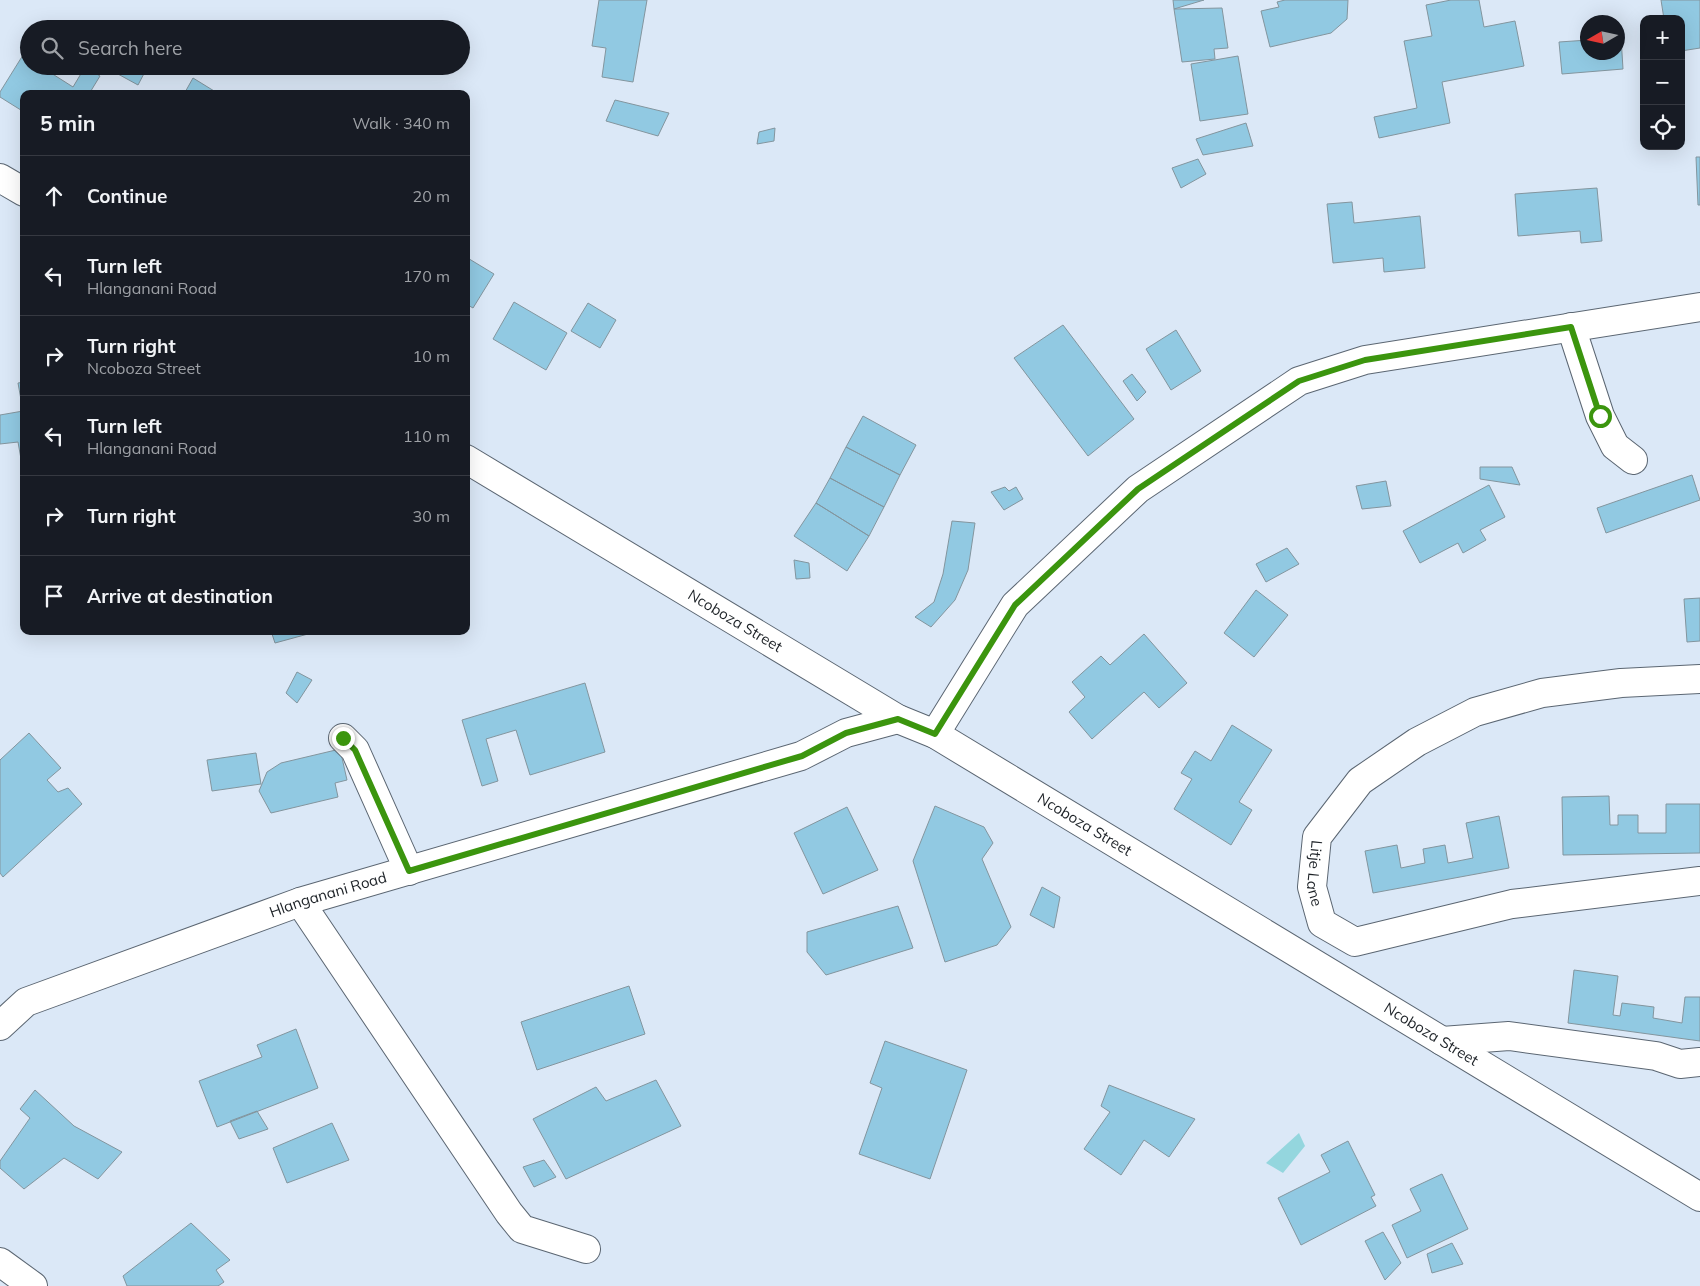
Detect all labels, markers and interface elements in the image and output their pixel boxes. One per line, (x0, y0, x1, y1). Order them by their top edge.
north arrow (1580, 15, 1625, 60)
map controls (1640, 15, 1685, 150)
button: + (1640, 15, 1685, 60)
search box (20, 20, 470, 75)
icon: search (38, 34, 66, 62)
text: Search here (78, 36, 182, 60)
button: − (1640, 60, 1685, 105)
button: locate (1640, 105, 1685, 150)
text: 5 min (40, 110, 95, 136)
text: Walk · 340 m (352, 113, 450, 133)
icon: ahead (40, 182, 68, 210)
text: Continue (87, 184, 167, 208)
text: 20 m (413, 186, 450, 206)
text: Turn left (87, 254, 162, 278)
icon: left (40, 262, 68, 290)
text: 170 m (403, 266, 450, 286)
text: Hlanganani Road (87, 278, 217, 298)
text: Turn right (87, 334, 176, 358)
icon: right (40, 342, 68, 370)
text: 10 m (413, 346, 450, 366)
text: Ncoboza Street (87, 358, 201, 378)
route start (1589, 405, 1612, 428)
text: Turn left (87, 414, 162, 438)
icon: left (40, 422, 68, 450)
text: 110 m (403, 426, 450, 446)
text: Hlanganani Road (87, 438, 217, 458)
icon: right (40, 502, 68, 530)
text: Turn right (87, 504, 176, 528)
text: 30 m (413, 506, 450, 526)
icon: arrive (40, 582, 68, 610)
text: Arrive at destination (87, 584, 273, 608)
street label: Ncoboza Street (685, 585, 786, 656)
route end (332, 727, 355, 750)
street label: Ncoboza Street (1034, 788, 1135, 860)
street label: Litje Lane (1303, 839, 1327, 909)
street label: Hlanganani Road (267, 867, 389, 921)
street label: Ncoboza Street (1381, 998, 1482, 1070)

